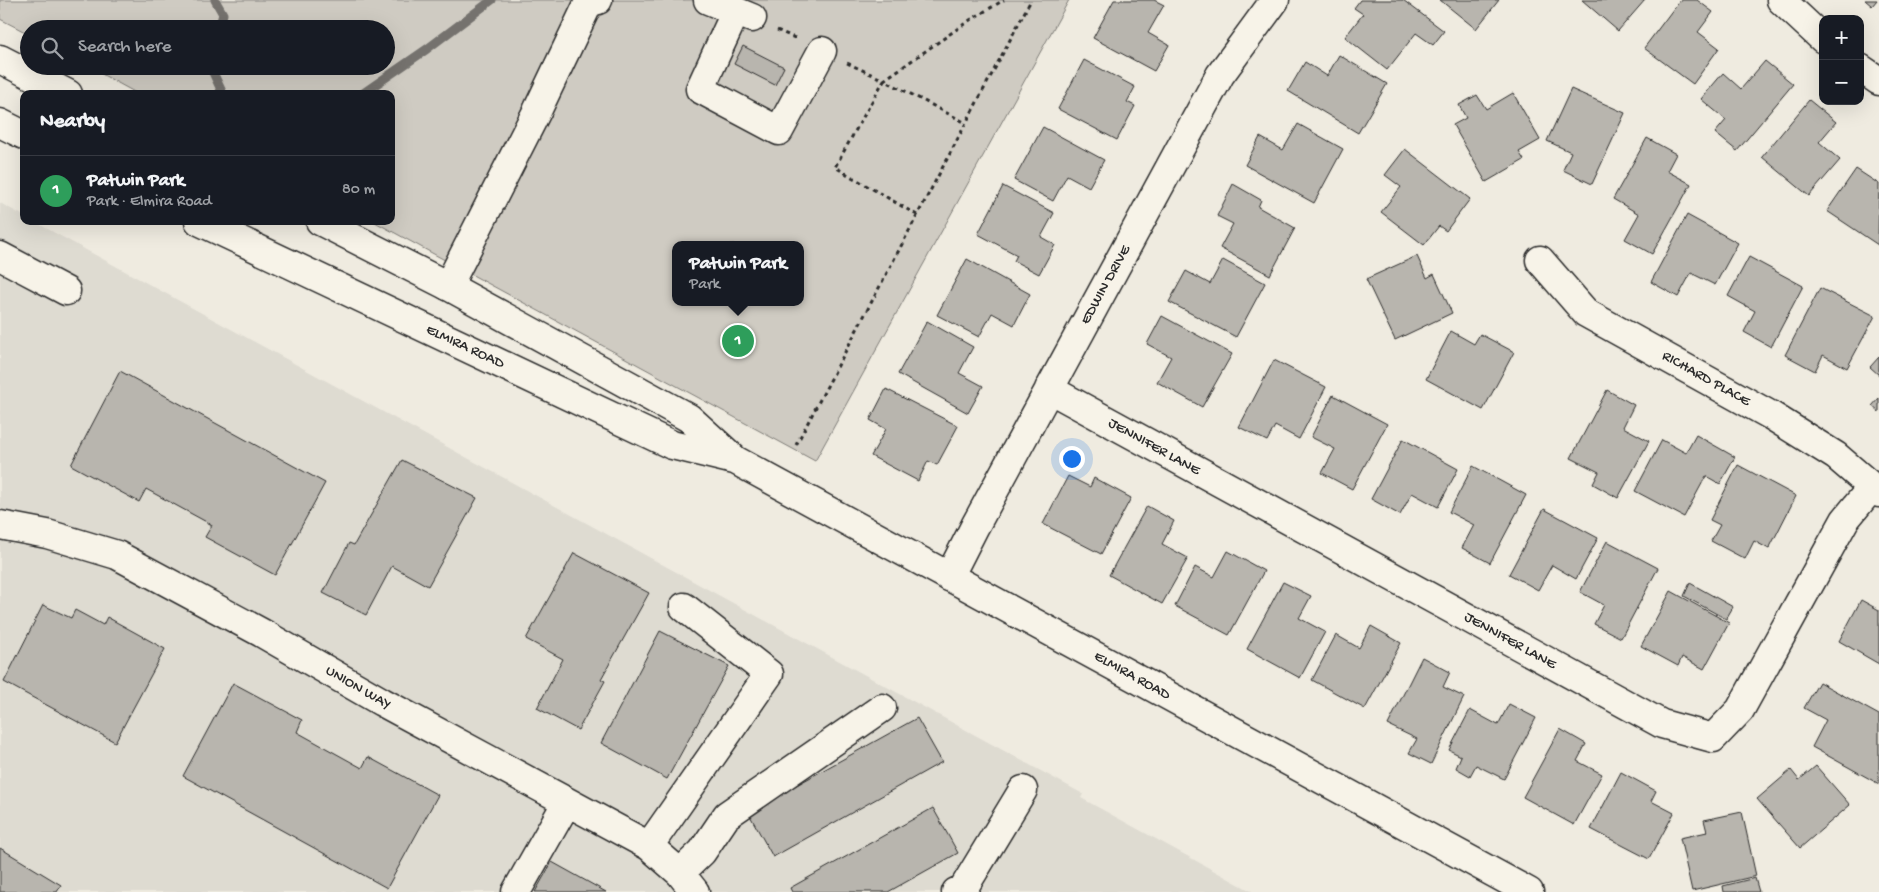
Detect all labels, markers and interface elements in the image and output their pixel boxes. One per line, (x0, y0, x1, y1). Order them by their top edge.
map controls (1819, 15, 1864, 105)
button: + (1819, 15, 1864, 60)
search box (20, 20, 395, 75)
icon: search (38, 34, 66, 62)
text: Search here (78, 36, 172, 59)
button: − (1819, 60, 1864, 105)
text: Nearby (40, 110, 105, 135)
text: Patwin Park (87, 170, 184, 193)
text: 1 (53, 181, 59, 200)
text: 80 m (342, 181, 375, 200)
text: Park · Elmira Road (87, 193, 212, 212)
popup (672, 241, 804, 306)
street label: EDWIN DRIVE (1077, 242, 1135, 328)
text: Patwin Park (689, 253, 787, 276)
text: Park (689, 276, 720, 295)
street label: ELMIRA ROAD (423, 321, 507, 373)
pin: 1 (722, 322, 754, 360)
street label: RICHARD PLACE (1659, 347, 1754, 411)
street label: JENNIFER LANE (1105, 414, 1204, 480)
your location (1059, 446, 1085, 472)
street label: JENNIFER LANE (1461, 608, 1560, 674)
street label: ELMIRA ROAD (1091, 648, 1174, 704)
street label: UNION WAY (322, 662, 394, 714)

